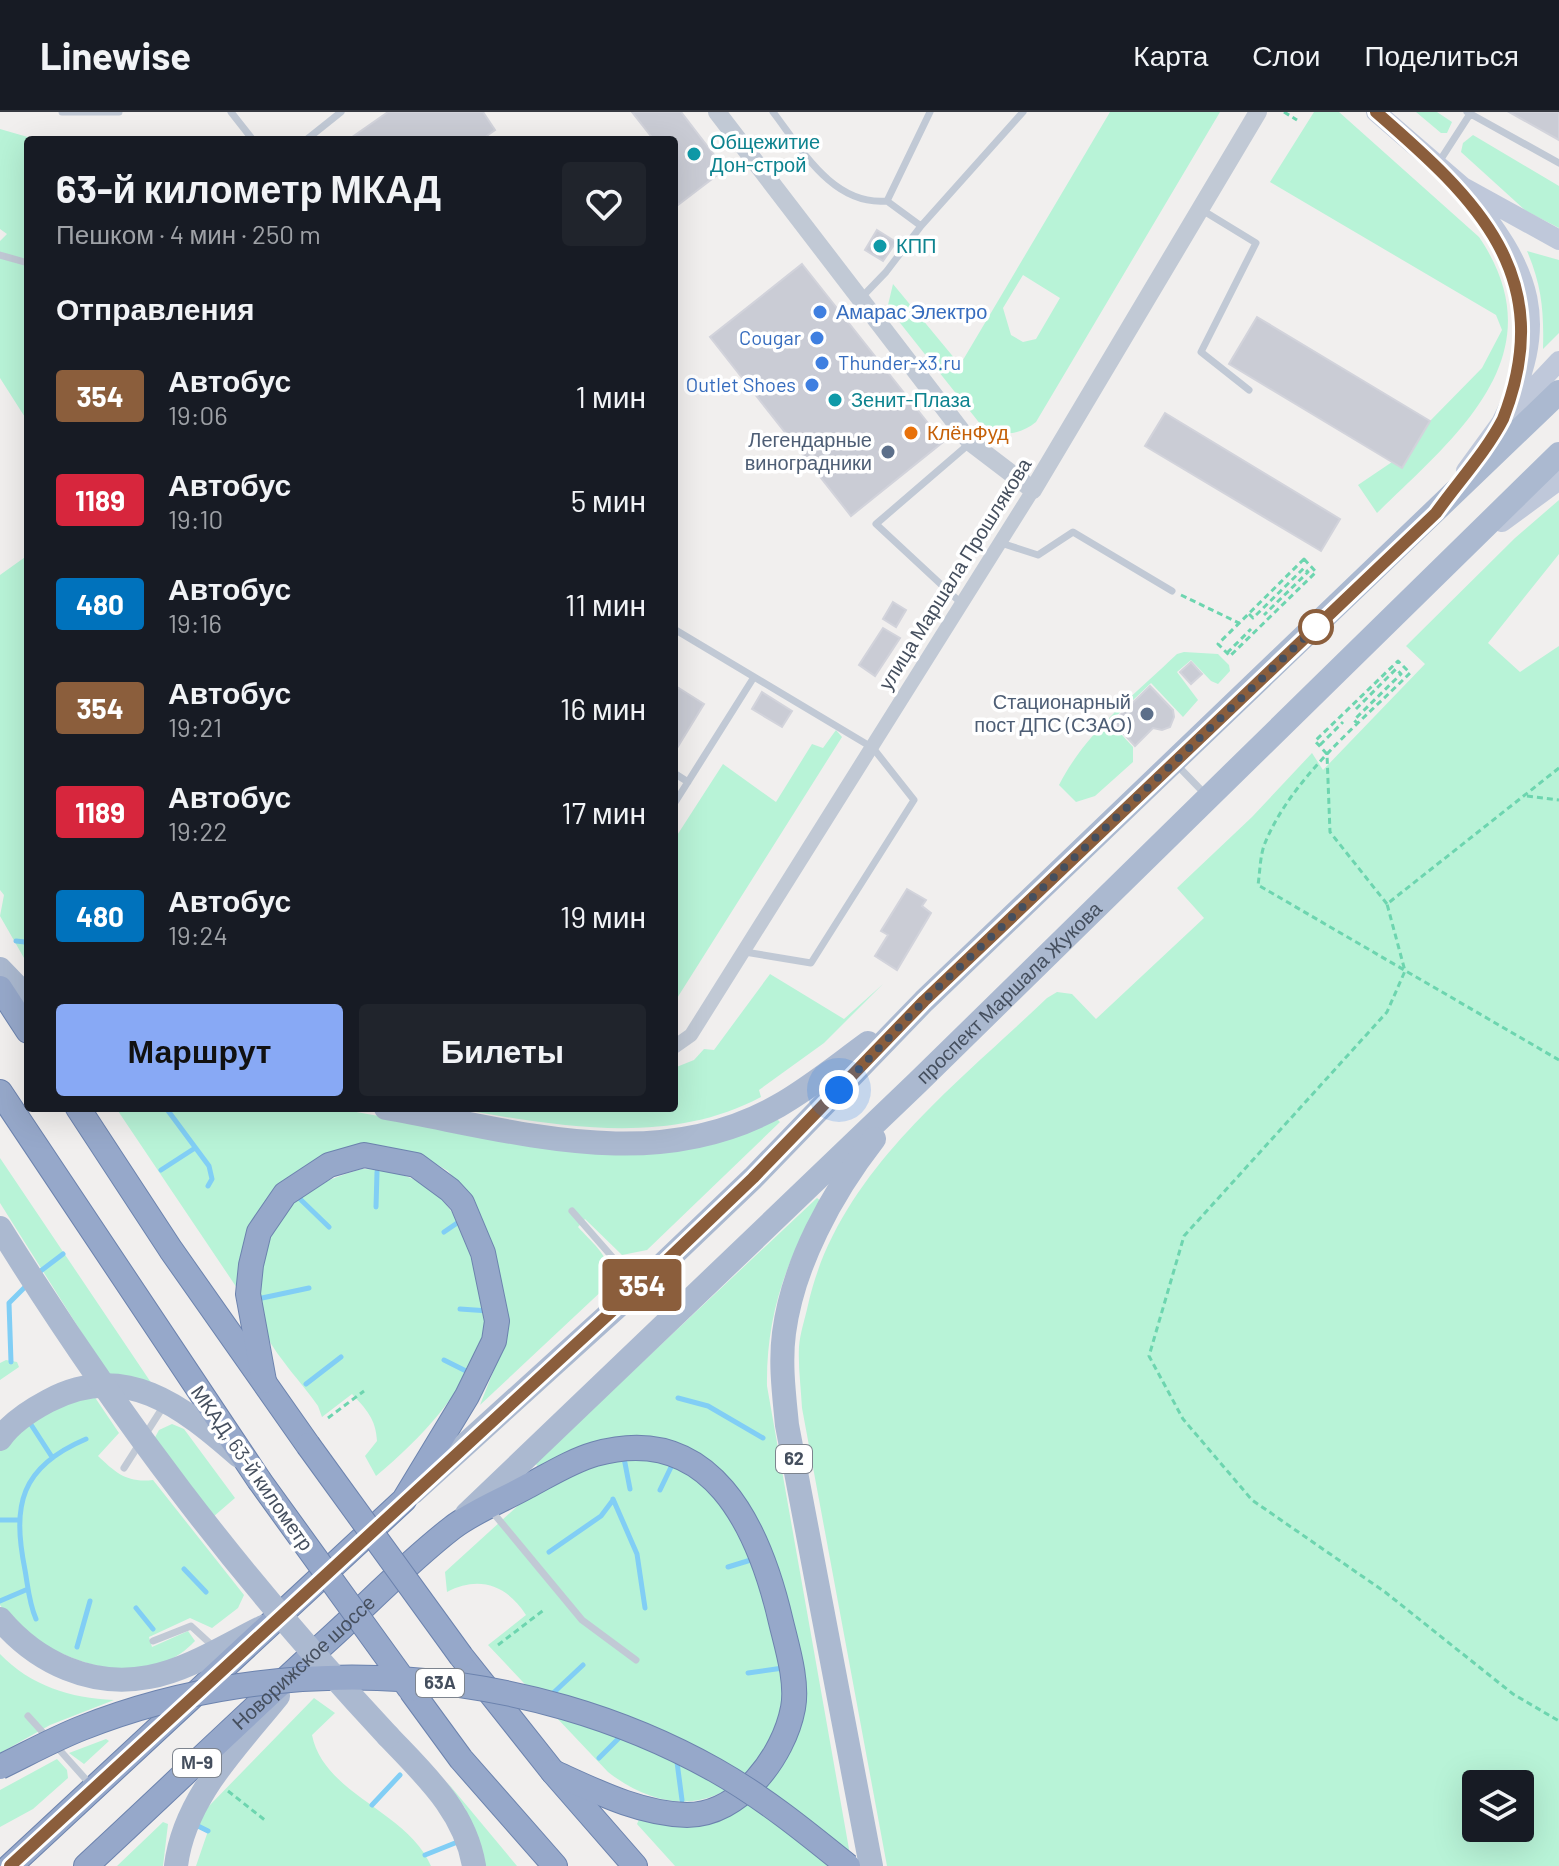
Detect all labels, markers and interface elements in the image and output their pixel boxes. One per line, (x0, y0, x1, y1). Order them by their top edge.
text: Linewise (40, 32, 191, 78)
text: Карта (1133, 38, 1208, 72)
text: Слои (1252, 38, 1320, 72)
text: Поделиться (1364, 38, 1519, 72)
place label: Общежитие Дон-строй (710, 129, 820, 176)
marker: Общежитие Дон-строй (685, 145, 703, 163)
button: heart (562, 162, 646, 246)
text: 63-й километр МКАД (56, 165, 441, 211)
text: Пешком · 4 мин · 250 m (56, 218, 321, 249)
place label: КПП (896, 233, 936, 257)
marker: КПП (871, 237, 889, 255)
text: Отправления (56, 290, 255, 326)
place label: Амарас Электро (836, 299, 987, 323)
marker: Амарас Электро (811, 303, 829, 321)
place label: Cougar (739, 325, 801, 349)
marker: Cougar (808, 329, 826, 347)
place label: Thunder-x3.ru (838, 350, 961, 374)
marker: Thunder-x3.ru (813, 354, 831, 372)
text: Автобус (168, 362, 291, 398)
place label: Outlet Shoes (686, 372, 796, 396)
marker: Outlet Shoes (803, 376, 821, 394)
text: 1 мин (576, 378, 646, 414)
text: 354 (76, 379, 124, 413)
place label: Зенит-Плаза (851, 387, 972, 411)
marker: Зенит-Плаза (826, 391, 844, 409)
text: 19:06 (168, 399, 228, 430)
place label: КлёнФуд (927, 420, 1009, 444)
marker: КлёнФуд (902, 424, 920, 442)
place label: Легендарные виноградники (745, 427, 872, 474)
marker: Легендарные виноградники (879, 443, 897, 461)
street label: улица Маршала Прошлякова (873, 452, 1036, 694)
text: Автобус (168, 466, 291, 502)
text: 5 мин (571, 482, 646, 518)
text: 1189 (75, 483, 125, 517)
text: 19:10 (168, 503, 223, 534)
text: Автобус (168, 570, 291, 606)
text: 11 мин (565, 586, 646, 622)
text: 480 (76, 587, 124, 621)
text: 19:16 (168, 607, 222, 638)
unlabelled marker (1299, 610, 1333, 644)
text: Автобус (168, 674, 291, 710)
place label: Стационарный пост ДПС (СЗАО) (974, 689, 1132, 736)
text: 16 мин (560, 690, 646, 726)
text: 354 (76, 691, 124, 725)
marker: Стационарный пост ДПС (СЗАО) (1138, 705, 1156, 723)
text: 19:21 (168, 711, 222, 742)
text: Автобус (168, 778, 291, 814)
text: 17 мин (561, 794, 646, 830)
text: 1189 (75, 795, 125, 829)
text: 19:22 (168, 815, 227, 846)
text: Автобус (168, 882, 291, 918)
street label: проспект Маршала Жукова (911, 895, 1107, 1088)
text: 19 мин (560, 898, 646, 934)
text: 480 (76, 899, 124, 933)
text: 19:24 (168, 919, 228, 950)
button: Маршрут (56, 1004, 343, 1096)
button: Билеты (359, 1004, 646, 1096)
your location (819, 1070, 859, 1110)
line badge: 354 (596, 1259, 688, 1311)
text: 354 (618, 1268, 666, 1302)
street label: МКАД, 63-й километр (187, 1380, 319, 1555)
road number: 62 (776, 1445, 812, 1473)
street label: Новорижское шоссе (227, 1590, 379, 1734)
road number: 63A (416, 1669, 464, 1697)
road number: М-9 (173, 1749, 221, 1777)
map controls (1462, 1770, 1534, 1842)
button: layers (1462, 1770, 1534, 1842)

